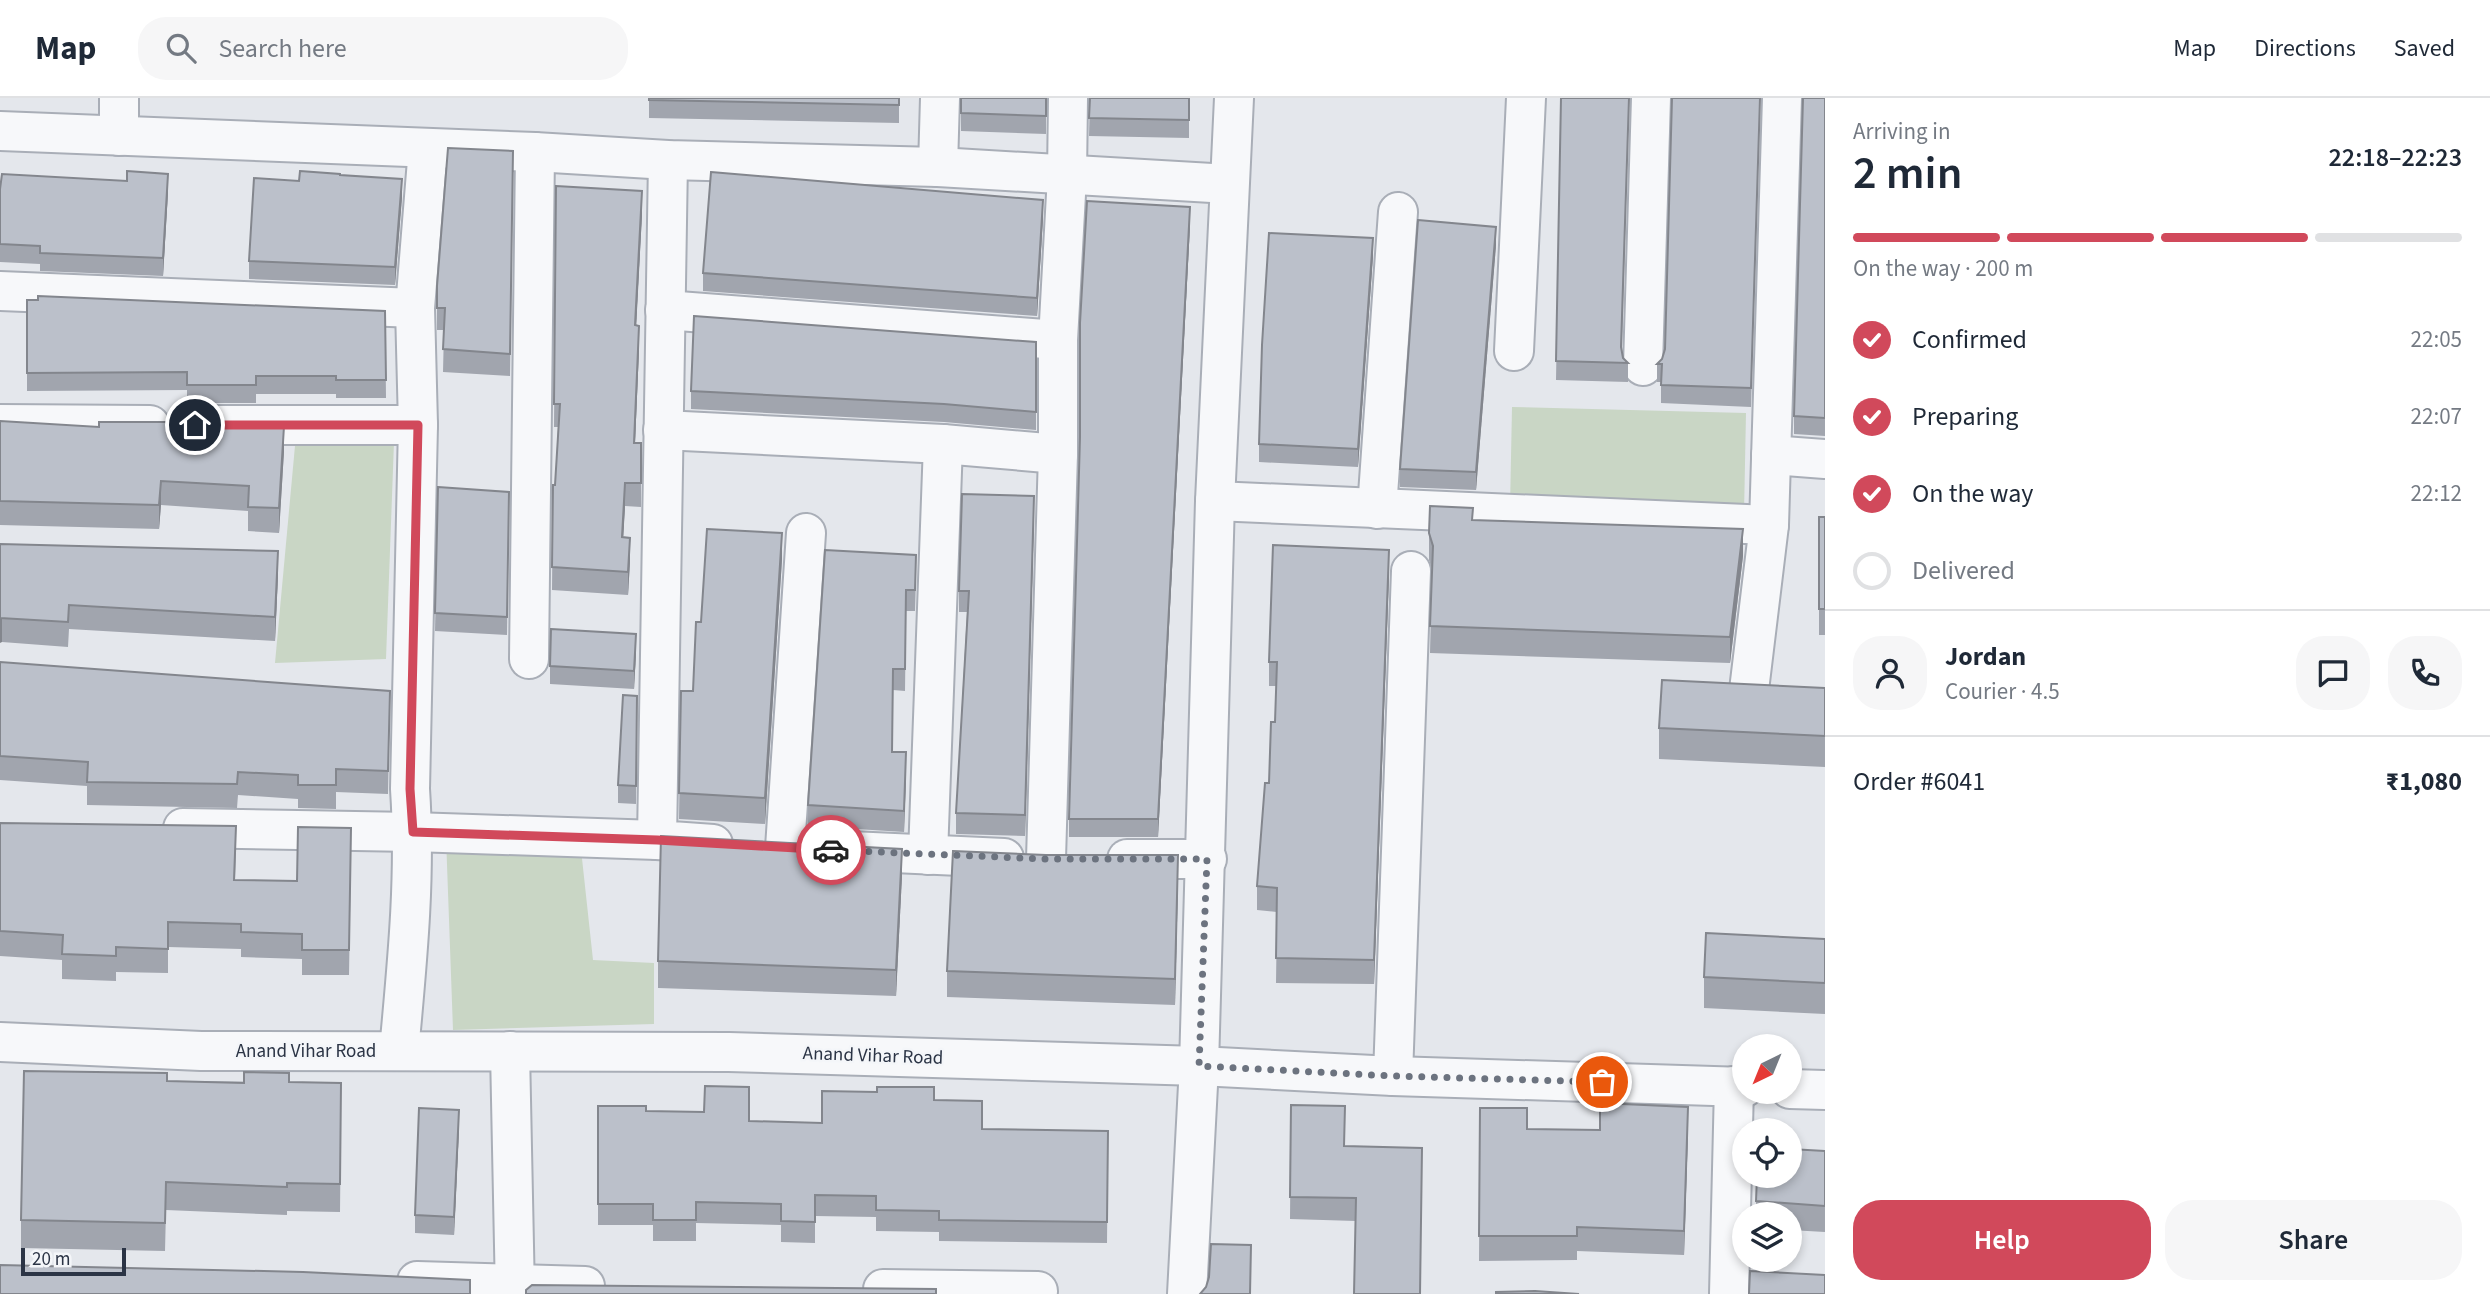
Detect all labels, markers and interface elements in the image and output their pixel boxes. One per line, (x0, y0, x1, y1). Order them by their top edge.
search box (138, 17, 628, 80)
text: Map (35, 25, 96, 72)
icon: search (162, 29, 200, 67)
text: Search here (218, 30, 347, 67)
text: Map (2173, 31, 2216, 66)
text: Directions (2254, 31, 2356, 66)
text: Saved (2394, 31, 2455, 66)
text: Arriving in (1853, 115, 1951, 148)
text: 22:18–22:23 (2329, 139, 2462, 176)
text: 2 min (1853, 141, 1962, 206)
text: On the way · 200 m (1853, 252, 2033, 285)
icon: check (1853, 321, 1891, 359)
text: Confirmed (1912, 321, 2027, 358)
text: 22:05 (2411, 323, 2462, 356)
pin (165, 395, 225, 455)
icon: check (1853, 398, 1891, 436)
text: Preparing (1912, 398, 2018, 435)
text: 22:07 (2411, 400, 2462, 433)
icon: home (176, 406, 214, 444)
icon: check (1853, 475, 1891, 513)
text: On the way (1912, 475, 2033, 512)
text: 22:12 (2411, 477, 2462, 510)
text: Delivered (1912, 552, 2015, 589)
button: person (1853, 636, 1927, 710)
button: chat (2296, 636, 2370, 710)
button: phone (2388, 636, 2462, 710)
text: Jordan (1945, 638, 2026, 675)
text: Courier · 4.5 (1945, 675, 2060, 708)
text: Order #6041 (1853, 763, 1985, 800)
text: ₹1,080 (2386, 763, 2462, 800)
courier (796, 815, 866, 885)
icon: car (812, 831, 850, 869)
north arrow (1732, 1034, 1802, 1104)
map controls (1732, 1034, 1802, 1272)
street label: Anand Vihar Road (236, 1038, 376, 1065)
street label: Anand Vihar Road (802, 1040, 944, 1072)
pin (1572, 1052, 1632, 1112)
icon: bag (1583, 1063, 1621, 1101)
button: locate (1732, 1118, 1802, 1188)
button: Help (1853, 1200, 2151, 1280)
button: Share (2165, 1200, 2462, 1280)
button: layers (1732, 1202, 1802, 1272)
scale bar (21, 1245, 126, 1277)
text: 20 m (32, 1246, 70, 1273)

